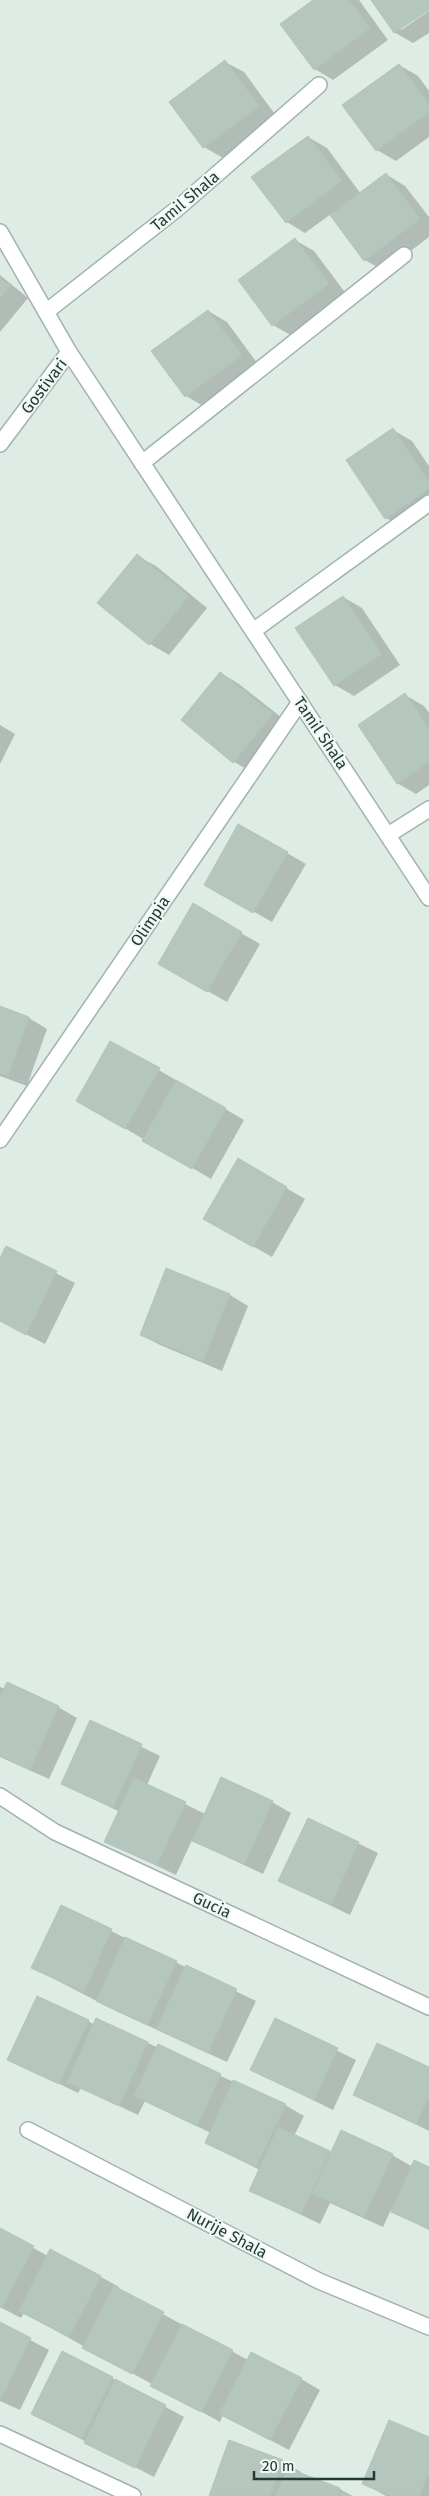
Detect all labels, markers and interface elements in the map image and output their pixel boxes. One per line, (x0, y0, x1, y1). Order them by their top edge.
street label: Tamil Shala (147, 167, 223, 235)
street label: Gostivari (17, 355, 71, 417)
street label: Tamil Shala (290, 693, 352, 773)
street label: Olimpia (126, 892, 174, 950)
street label: Gucia (190, 1888, 234, 1922)
street label: Nurije Shala (184, 2204, 270, 2262)
scale bar (254, 2448, 374, 2480)
text: 20 m (262, 2457, 295, 2475)

